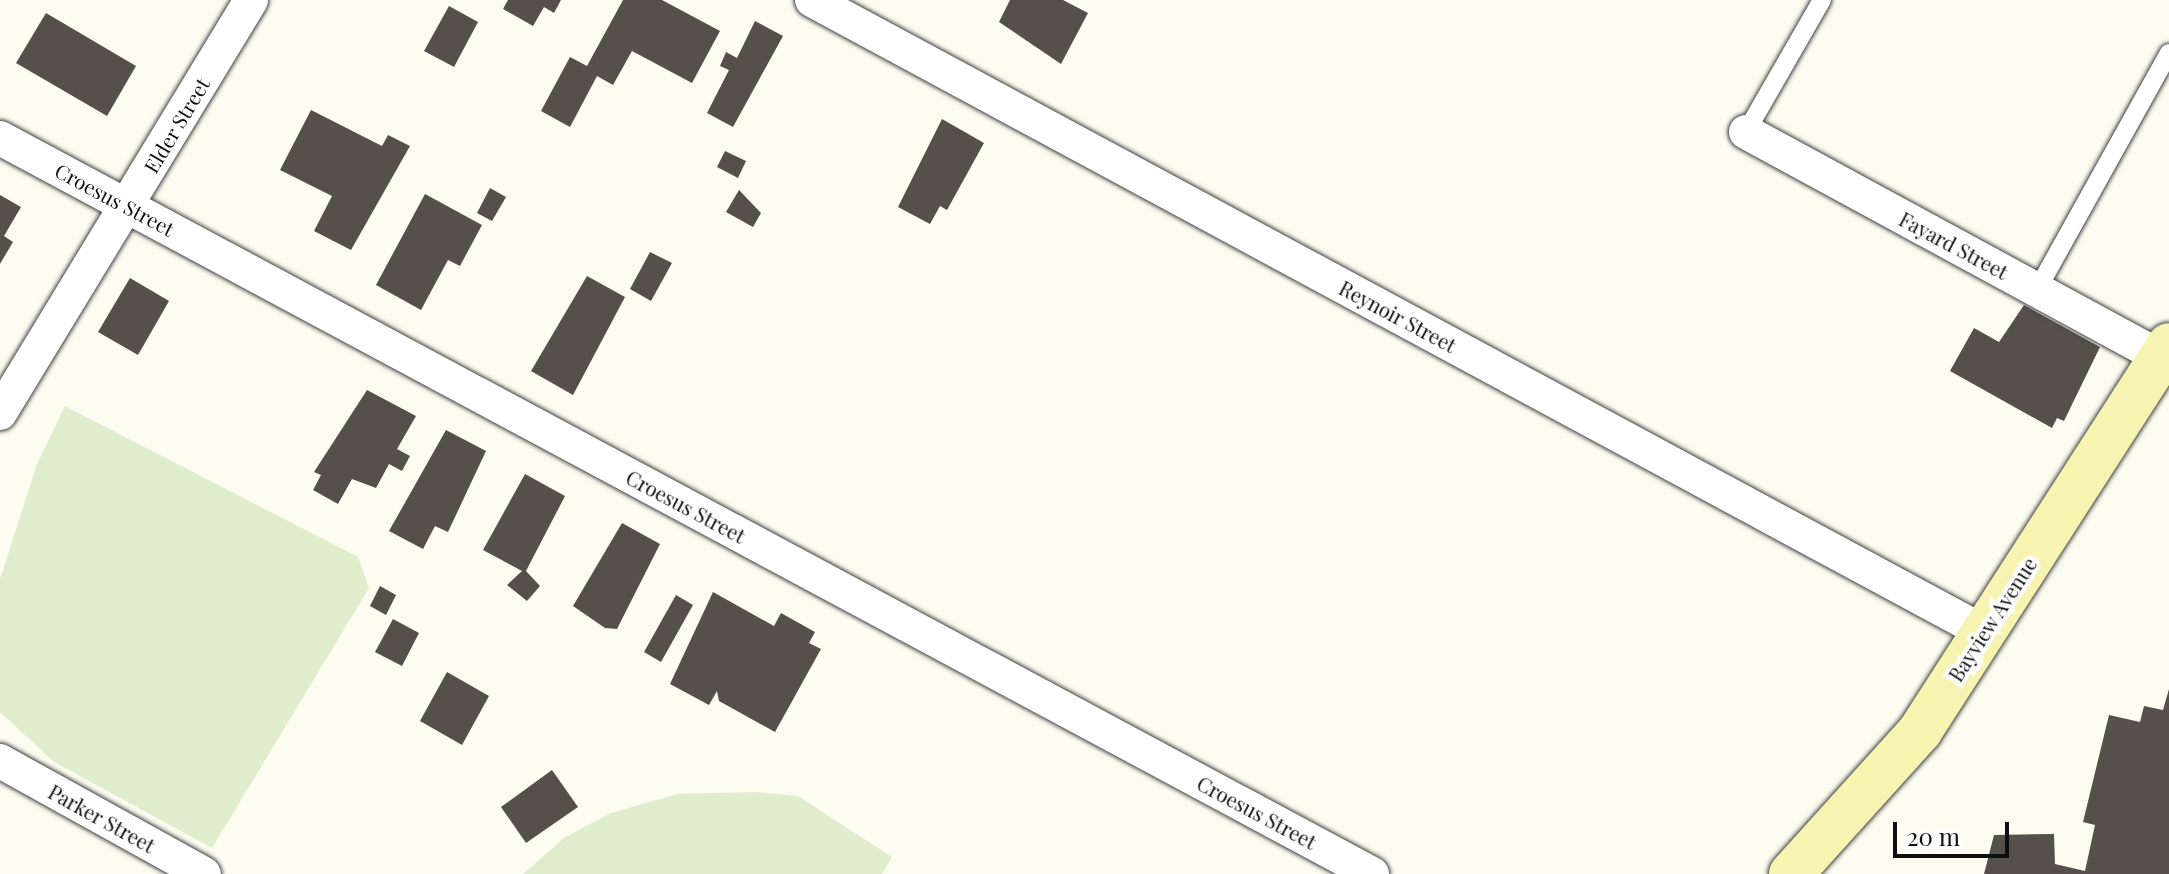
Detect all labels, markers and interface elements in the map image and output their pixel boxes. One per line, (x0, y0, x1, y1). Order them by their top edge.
street label: Elder Street (138, 73, 214, 177)
street label: Croesus Street (51, 158, 179, 240)
street label: Fayard Street (1896, 206, 2012, 284)
street label: Reynoir Street (1335, 275, 1461, 357)
street label: Croesus Street (622, 465, 750, 547)
street label: Bayview Avenue (1943, 552, 2041, 686)
street label: Croesus Street (1193, 771, 1321, 853)
street label: Parker Street (45, 779, 159, 857)
scale bar (1897, 806, 2013, 856)
text: 20 m (1907, 820, 1960, 852)

